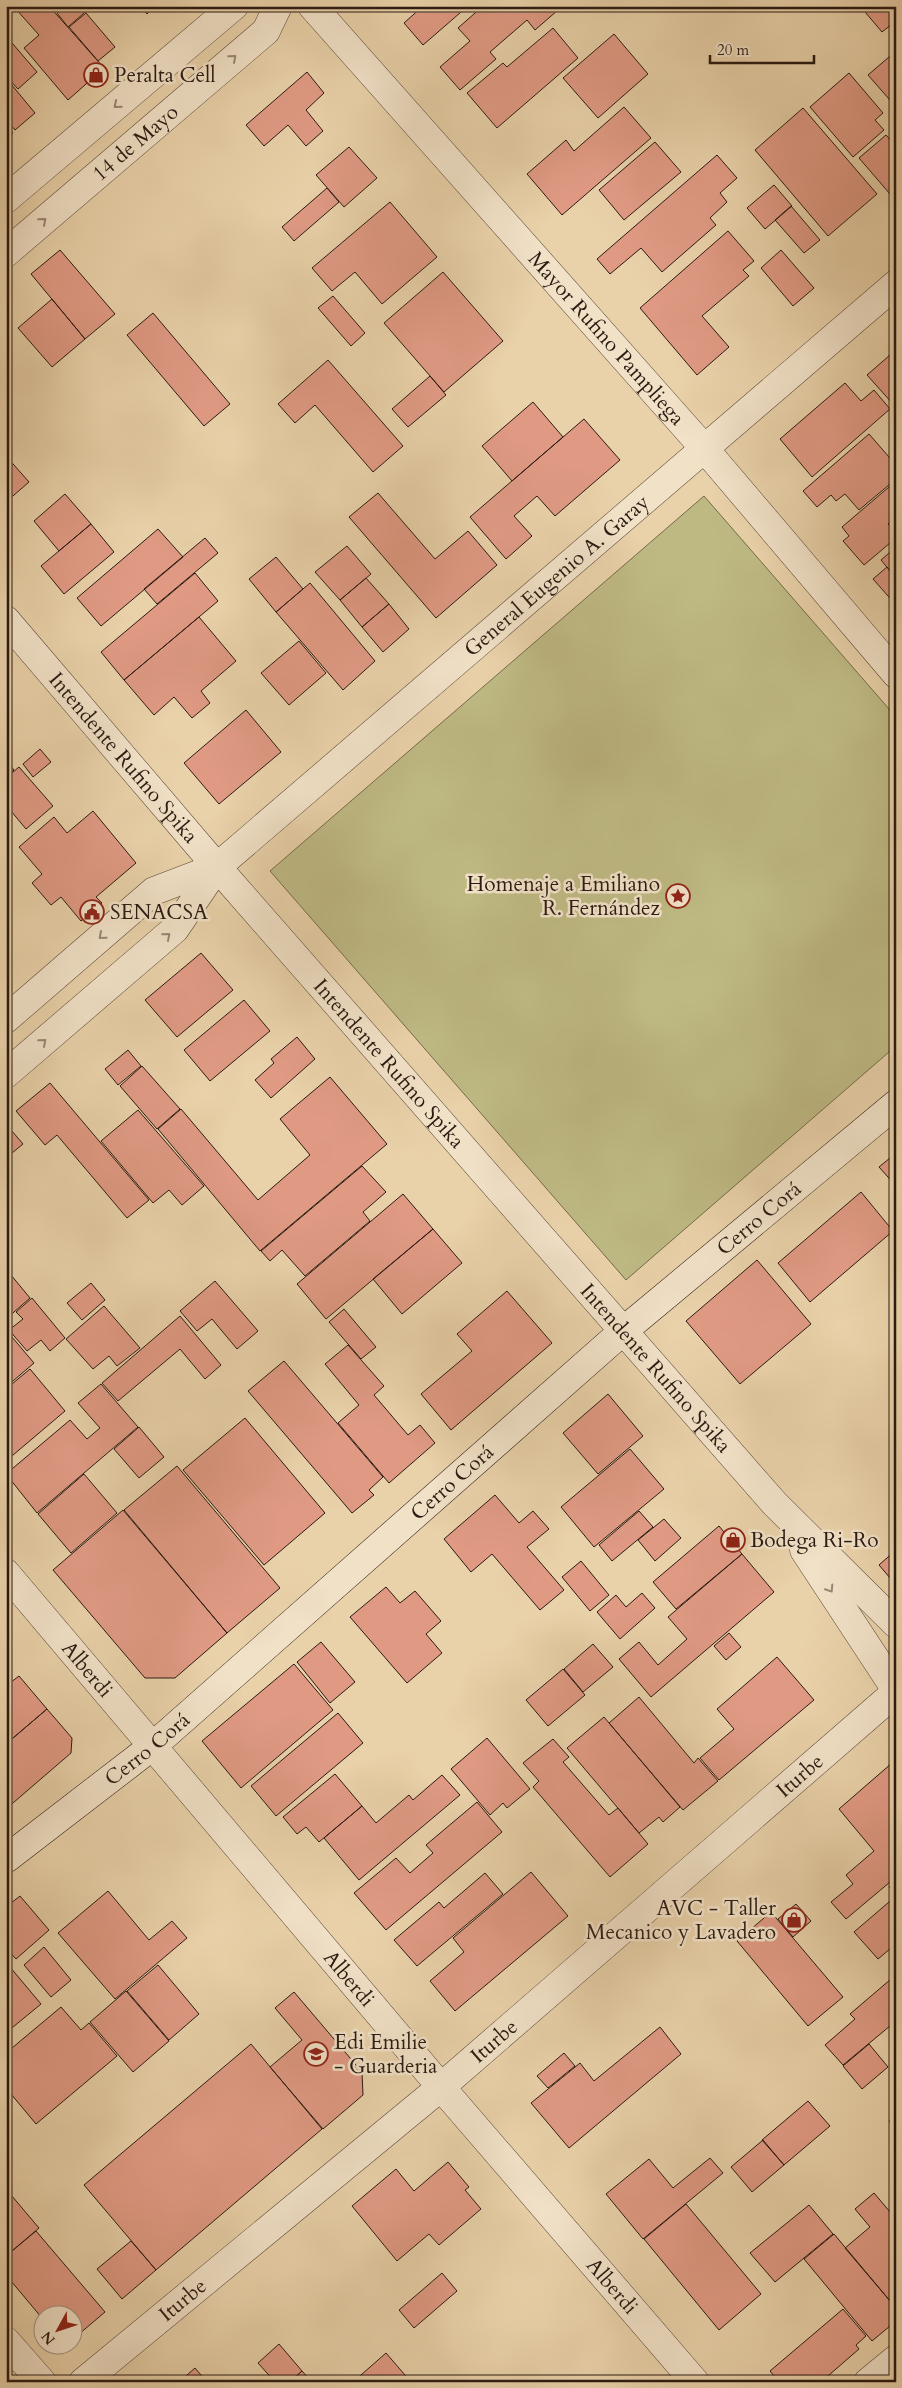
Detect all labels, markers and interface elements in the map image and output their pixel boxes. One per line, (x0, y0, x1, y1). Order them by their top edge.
scale bar (710, 32, 813, 64)
text: 20 m (717, 40, 749, 60)
one-way arrow (228, 55, 237, 64)
place label: Peralta Cell (114, 61, 216, 90)
shop icon: Peralta Cell (83, 62, 109, 88)
street label: 14 de Mayo (86, 98, 185, 188)
one-way arrow (113, 100, 122, 109)
one-way arrow (38, 218, 47, 227)
street label: Mayor Rufino Pampliega (522, 245, 692, 431)
street label: General Eugenio A. Garay (458, 488, 655, 663)
street label: Intendente Rufino Spika (42, 666, 205, 849)
place label: Homenaje a Emiliano R. Fernández (467, 870, 661, 923)
place icon: Homenaje a Emiliano R. Fernández (665, 883, 691, 909)
place label: SENACSA (110, 898, 208, 927)
public building icon: SENACSA (79, 899, 105, 925)
one-way arrow (98, 930, 107, 939)
one-way arrow (161, 933, 170, 942)
street label: Intendente Rufino Spika (307, 972, 471, 1154)
one-way arrow (38, 1039, 47, 1048)
street label: Cerro Corá (710, 1174, 807, 1262)
street label: Intendente Rufino Spika (574, 1277, 738, 1459)
street label: Cerro Corá (404, 1438, 500, 1527)
place label: Bodega Ri-Ro (750, 1526, 879, 1555)
shop icon: Bodega Ri-Ro (720, 1527, 746, 1553)
one-way arrow (824, 1583, 833, 1593)
street label: Alberdi (55, 1635, 120, 1704)
street label: Cerro Corá (99, 1706, 196, 1792)
street label: Iturbe (770, 1747, 830, 1804)
place label: AVC - Taller Mecanico y Lavadero (586, 1894, 776, 1947)
shop icon: AVC - Taller Mecanico y Lavadero (781, 1907, 807, 1933)
street label: Alberdi (317, 1944, 381, 2013)
street label: Iturbe (464, 2012, 524, 2070)
place label: Edi Emilie - Guarderia (334, 2028, 437, 2081)
school or university icon: Edi Emilie - Guarderia (303, 2041, 329, 2067)
street label: Alberdi (580, 2252, 645, 2321)
street label: Iturbe (153, 2272, 213, 2328)
north arrow (32, 2306, 82, 2356)
text: N (37, 2327, 60, 2349)

